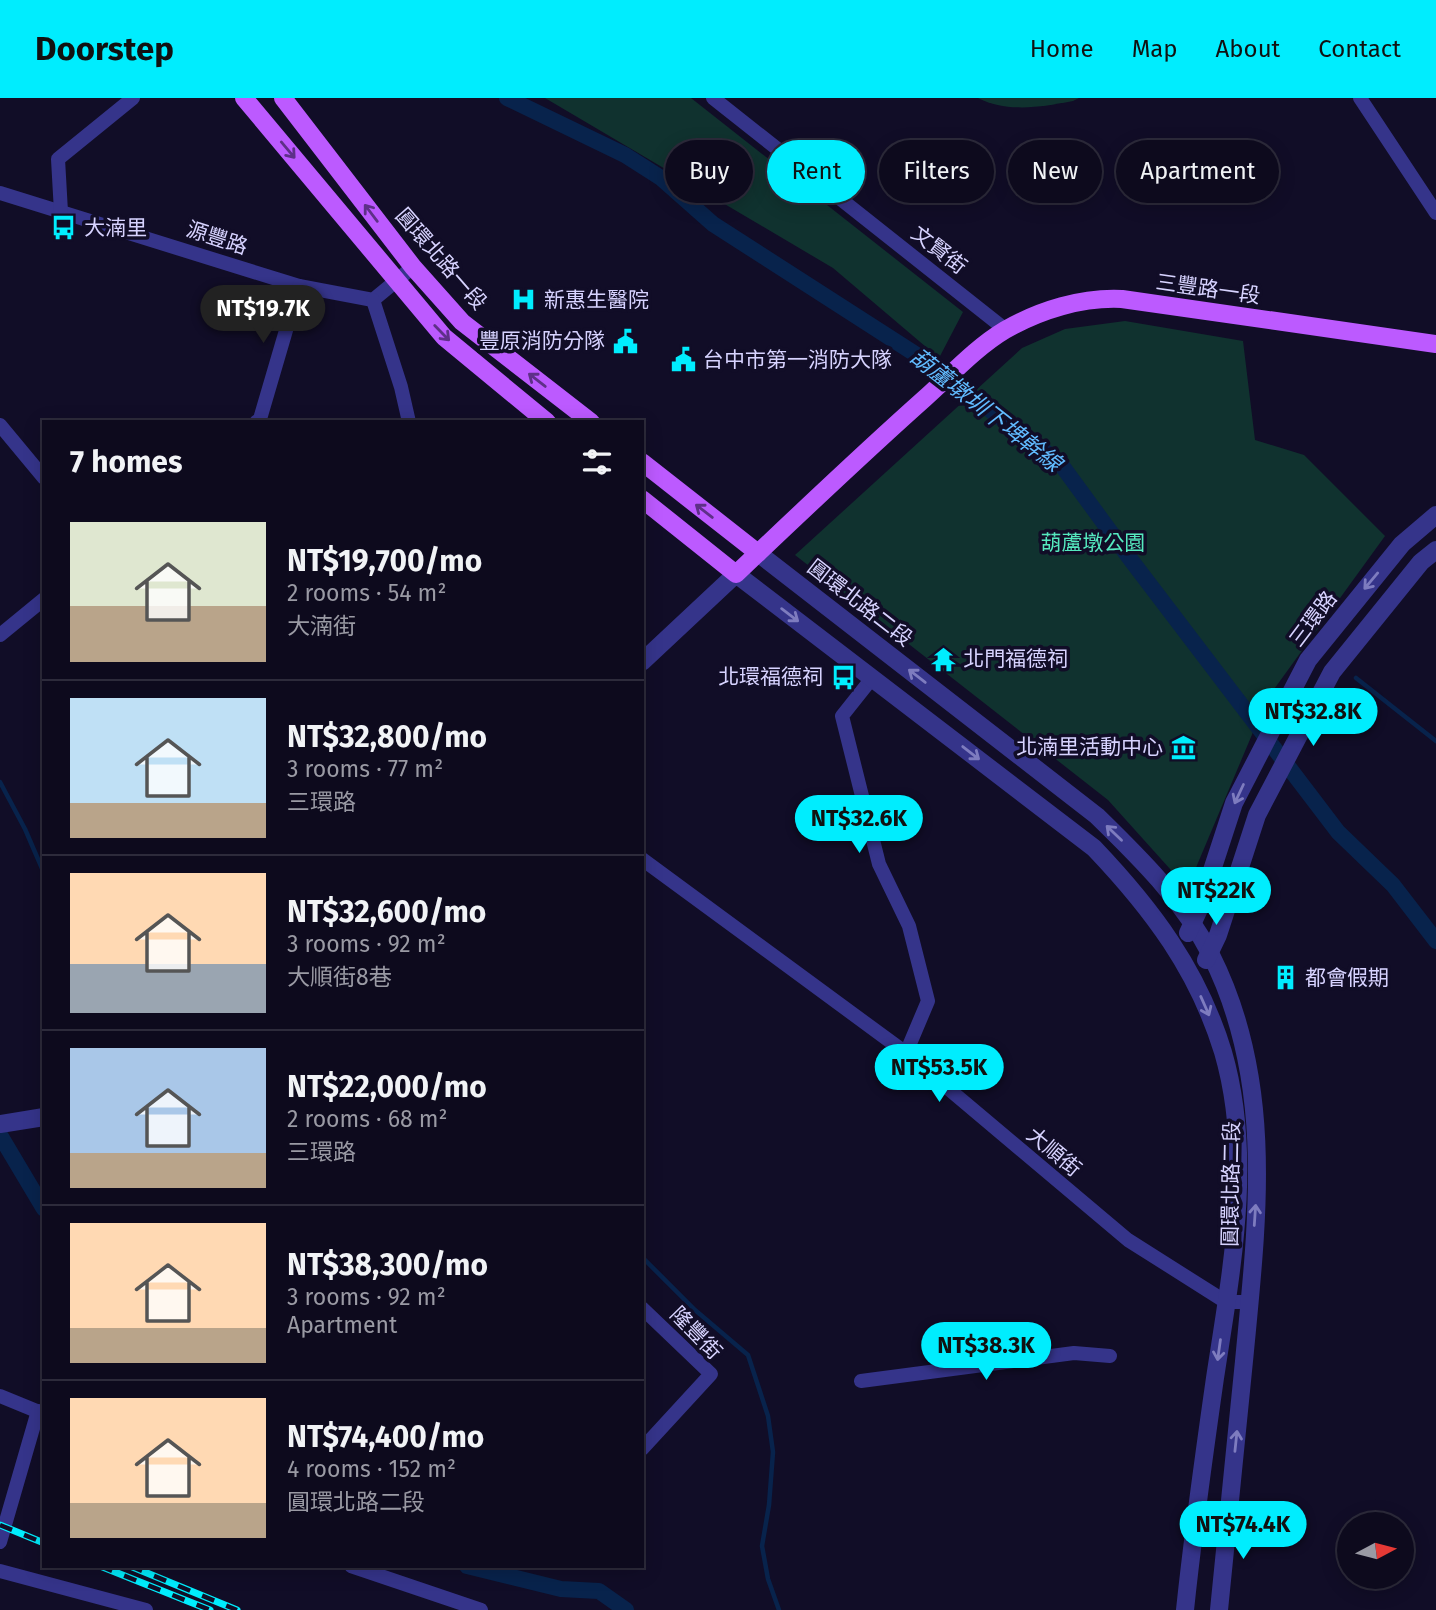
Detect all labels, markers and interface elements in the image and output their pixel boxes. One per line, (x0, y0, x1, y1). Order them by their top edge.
text: Doorstep (35, 29, 174, 69)
text: Home (1030, 35, 1094, 63)
text: Map (1132, 35, 1178, 63)
text: About (1216, 35, 1280, 63)
text: Contact (1318, 35, 1401, 63)
chip: Buy (665, 140, 753, 203)
chip: Rent (767, 140, 865, 203)
chip: Filters (879, 140, 994, 203)
chip: New (1008, 140, 1102, 203)
chip: Apartment (1116, 140, 1279, 203)
one-way arrow (280, 141, 295, 159)
street label: 圓環北路一段 (390, 203, 492, 315)
one-way arrow (364, 204, 379, 223)
bus stop icon: 大湳里 (50, 214, 78, 242)
place label: 大湳里 (84, 215, 147, 241)
street label: 源豐路 (183, 216, 251, 260)
street label: 文賢街 (906, 220, 972, 280)
street label: 三豐路一段 (1154, 269, 1262, 309)
pin: NT$19.7K (191, 286, 335, 345)
hospital icon: 新惠生醫院 (510, 286, 538, 314)
place label: 新惠生醫院 (544, 287, 649, 313)
text: NT$19.7K (216, 294, 310, 322)
one-way arrow (433, 324, 450, 341)
public building icon: 豐原消防分隊 (611, 327, 639, 355)
place label: 豐原消防分隊 (479, 328, 605, 354)
water label: 葫蘆墩圳下埤幹線 (905, 342, 1069, 480)
public building icon: 台中市第一消防大隊 (669, 346, 697, 374)
place label: 台中市第一消防大隊 (703, 347, 892, 373)
one-way arrow (528, 372, 547, 387)
icon: filters (578, 443, 616, 481)
text: 7 homes (70, 444, 182, 480)
one-way arrow (695, 503, 714, 518)
park label: 葫蘆墩公園 (1041, 530, 1146, 556)
text: NT$19,700/mo (287, 543, 482, 579)
icon: home (126, 550, 210, 634)
street label: 圓環北路二段 (802, 554, 918, 652)
one-way arrow (1364, 571, 1379, 589)
text: 2 rooms · 54 m² (287, 579, 446, 607)
street label: 三環路 (1284, 586, 1342, 652)
one-way arrow (781, 607, 799, 622)
text: 大湳街 (287, 612, 356, 640)
temple icon: 北門福德祠 (929, 645, 957, 673)
place label: 北門福德祠 (963, 646, 1068, 672)
bus stop icon: 北環福德祠 (829, 663, 857, 691)
place label: 北環福德祠 (718, 664, 823, 690)
one-way arrow (909, 668, 927, 683)
pin: NT$32.8K (1241, 688, 1385, 748)
text: NT$32.8K (1265, 697, 1361, 725)
text: NT$32,800/mo (287, 719, 487, 755)
icon: home (126, 726, 210, 810)
museum icon: 北湳里活動中心 (1169, 733, 1197, 761)
place label: 北湳里活動中心 (1016, 734, 1163, 760)
one-way arrow (961, 745, 980, 760)
text: 3 rooms · 77 m² (287, 755, 443, 783)
one-way arrow (1232, 783, 1245, 804)
text: 三環路 (287, 788, 356, 816)
pin: NT$32.6K (787, 796, 931, 855)
text: NT$32.6K (811, 804, 907, 832)
one-way arrow (1106, 824, 1123, 841)
pin: NT$22K (1159, 868, 1273, 927)
text: NT$22K (1177, 876, 1255, 904)
text: NT$32,600/mo (287, 894, 486, 930)
icon: home (126, 901, 210, 985)
text: 3 rooms · 92 m² (287, 930, 446, 958)
text: 大順街8巷 (287, 963, 392, 991)
building icon: 都會假期 (1271, 964, 1299, 992)
place label: 都會假期 (1305, 965, 1389, 991)
one-way arrow (1199, 995, 1212, 1016)
pin: NT$53.5K (867, 1044, 1011, 1104)
text: NT$53.5K (891, 1053, 987, 1081)
text: NT$22,000/mo (287, 1069, 487, 1105)
icon: home (126, 1076, 210, 1160)
text: 2 rooms · 68 m² (287, 1105, 448, 1133)
street label: 圓環北路二段 (1217, 1121, 1245, 1247)
street label: 大順街 (1022, 1122, 1086, 1182)
text: 三環路 (287, 1138, 356, 1166)
one-way arrow (1249, 1203, 1262, 1226)
text: NT$38,300/mo (287, 1247, 488, 1283)
icon: home (126, 1251, 210, 1335)
text: 3 rooms · 92 m² (287, 1283, 446, 1311)
street label: 隆豐街 (665, 1301, 727, 1365)
text: Apartment (287, 1311, 397, 1339)
pin: NT$38.3K (914, 1322, 1058, 1382)
text: NT$38.3K (937, 1331, 1035, 1359)
one-way arrow (1212, 1338, 1225, 1361)
text: NT$74,400/mo (287, 1419, 484, 1455)
icon: home (126, 1426, 210, 1510)
one-way arrow (1229, 1430, 1242, 1453)
text: 4 rooms · 152 m² (287, 1455, 456, 1483)
text: 圓環北路二段 (287, 1488, 425, 1516)
pin: NT$74.4K (1171, 1502, 1315, 1561)
text: NT$74.4K (1196, 1510, 1290, 1538)
north arrow (1337, 1512, 1414, 1589)
map controls (1337, 1512, 1414, 1589)

